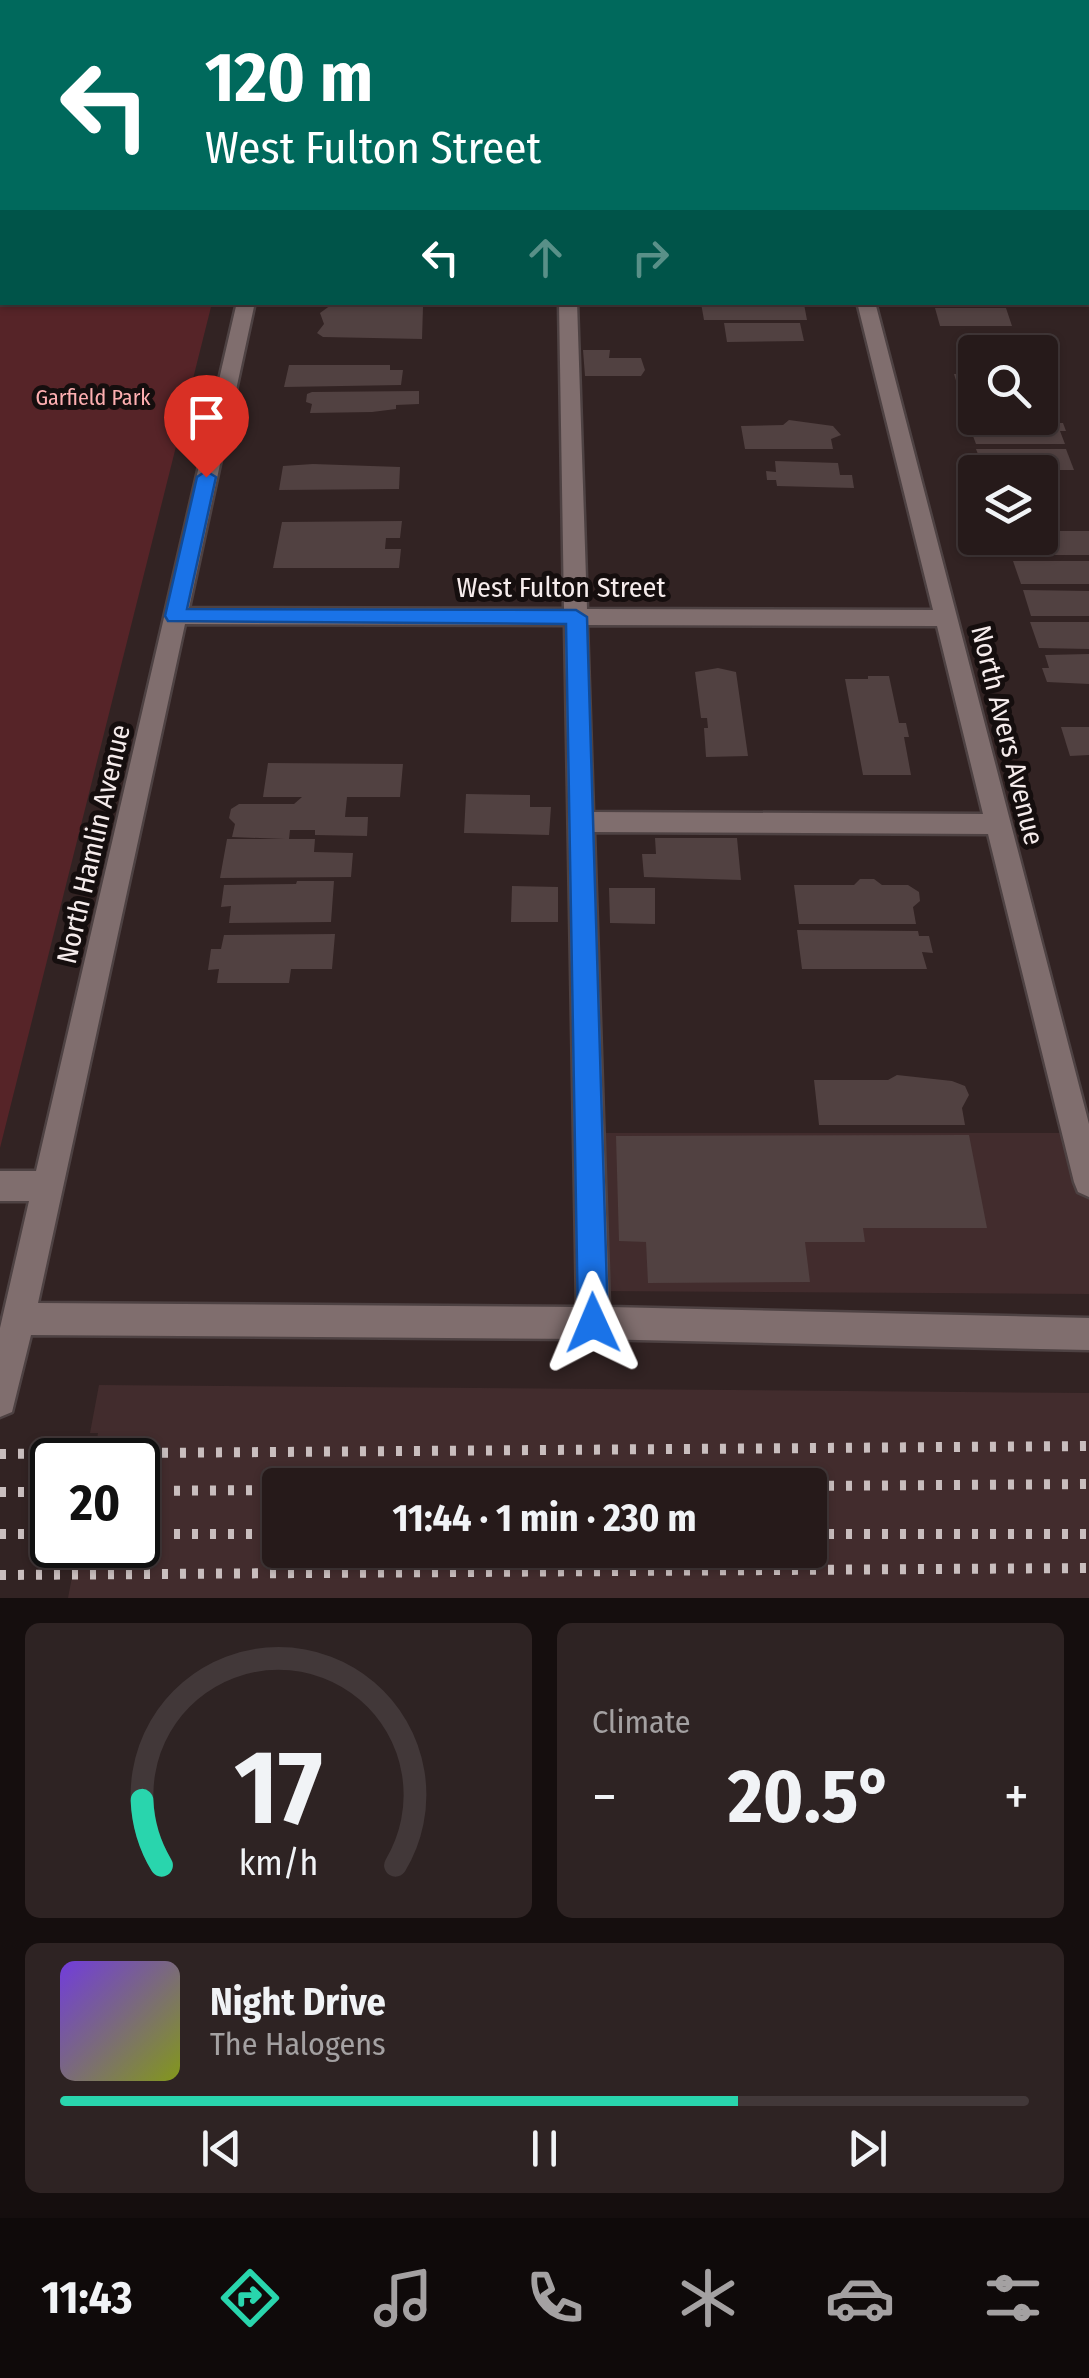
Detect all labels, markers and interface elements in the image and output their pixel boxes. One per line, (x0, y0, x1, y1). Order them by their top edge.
text: 120 m (205, 36, 373, 120)
icon: left (40, 40, 170, 170)
text: West Fulton Street (205, 121, 541, 175)
icon: left (413, 230, 468, 285)
icon: ahead (518, 230, 573, 285)
icon: right (623, 230, 678, 285)
map controls (958, 335, 1058, 555)
button: search (958, 335, 1058, 435)
pin (164, 375, 249, 478)
park label: Garfield Park (35, 384, 151, 411)
icon: arrive (179, 390, 234, 445)
button: layers (958, 455, 1058, 555)
street label: West Fulton Street (456, 571, 666, 604)
street label: North Avers Avenue (964, 622, 1051, 848)
street label: North Hamlin Avenue (50, 721, 137, 967)
position arrow (541, 1271, 645, 1375)
speed limit sign: 20 (30, 1438, 160, 1568)
text: 11:44 · 1 min · 230 m (392, 1495, 697, 1541)
text: Climate (592, 1703, 691, 1741)
text: 17 (234, 1726, 323, 1851)
text: 20.5° (728, 1752, 893, 1842)
text: − (592, 1764, 617, 1830)
text: + (1004, 1764, 1029, 1830)
text: km/h (239, 1842, 318, 1884)
text: Night Drive (210, 1979, 386, 2025)
text: The Halogens (210, 2025, 386, 2063)
icon: previous (194, 2121, 249, 2176)
icon: pause (517, 2121, 572, 2176)
icon: next (840, 2121, 895, 2176)
icon: directions (215, 2263, 285, 2333)
icon: music (368, 2263, 438, 2333)
icon: phone (520, 2263, 590, 2333)
icon: climate (673, 2263, 743, 2333)
icon: car (825, 2263, 895, 2333)
icon: filters (978, 2263, 1048, 2333)
text: 11:43 (41, 2271, 133, 2325)

